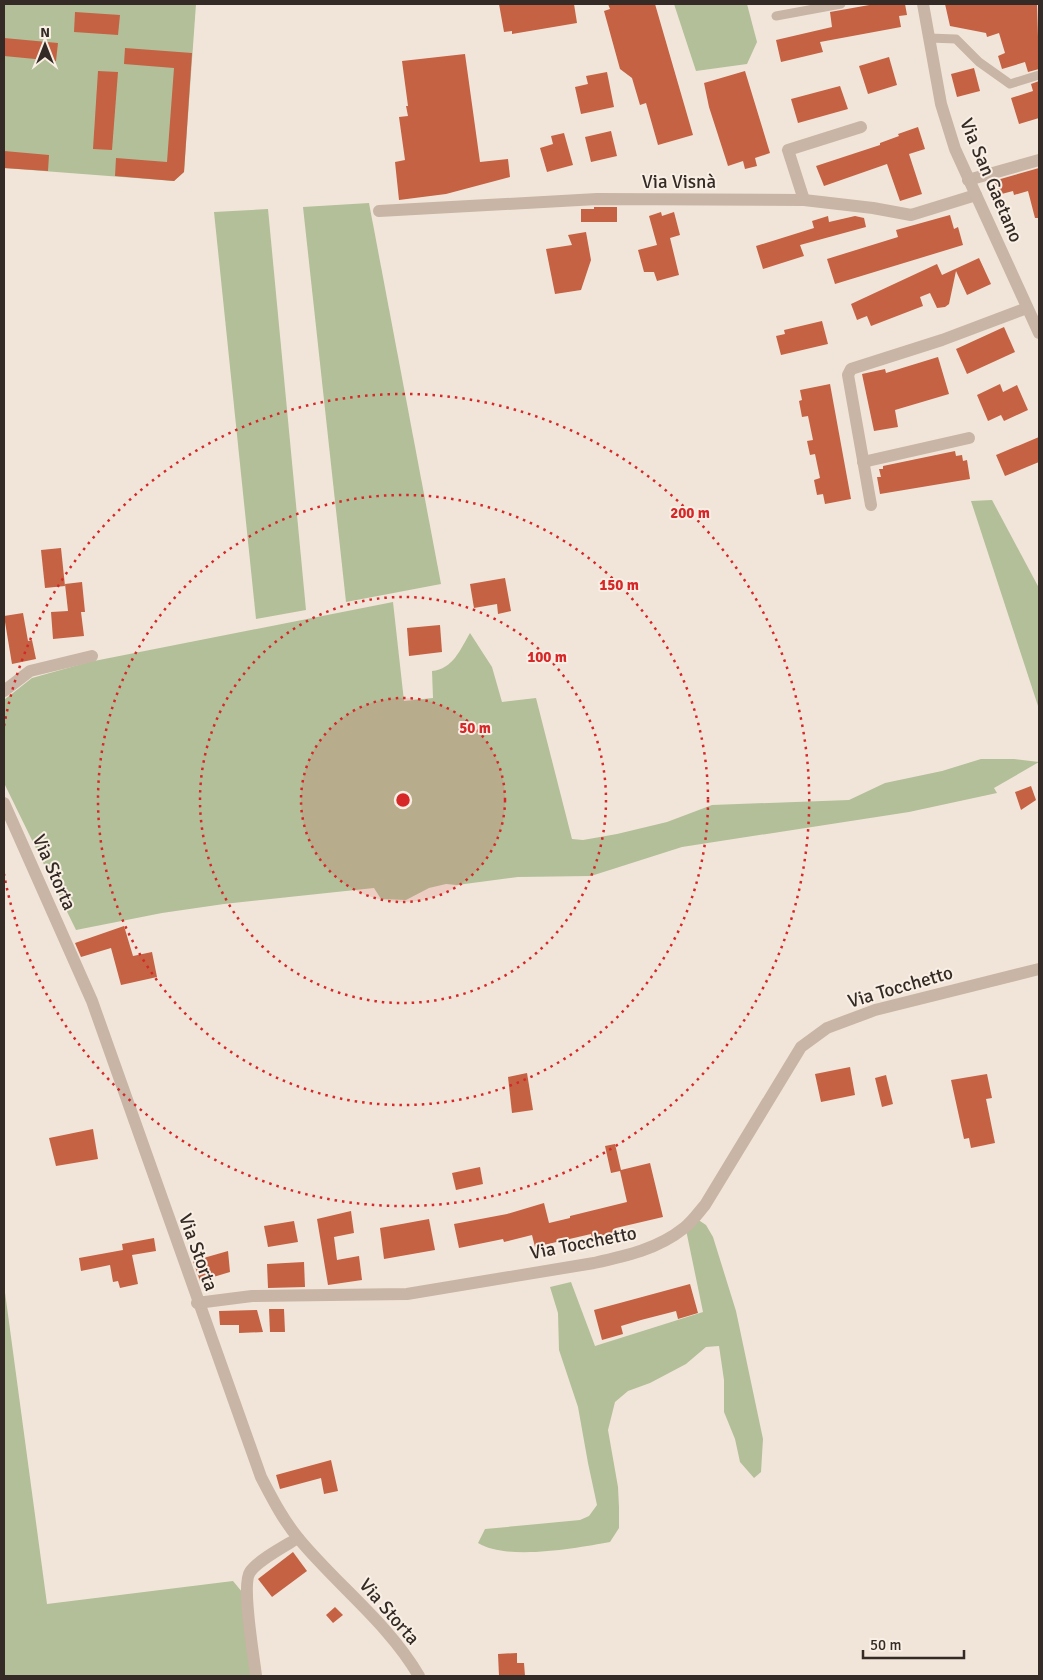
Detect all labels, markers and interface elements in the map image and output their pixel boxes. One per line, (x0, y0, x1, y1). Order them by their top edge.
north arrow (20, 20, 70, 70)
text: N (40, 24, 50, 41)
street label: Via San Gaetano (954, 115, 1028, 246)
street label: Via Visnà (642, 170, 716, 194)
text: 200 m (670, 504, 710, 522)
text: 150 m (599, 576, 639, 594)
text: 100 m (527, 648, 567, 666)
text: 50 m (459, 719, 491, 737)
centre of rings (394, 791, 412, 809)
street label: Via Storta (27, 831, 81, 914)
street label: Via Tocchetto (845, 960, 956, 1013)
street label: Via Storta (173, 1210, 223, 1294)
street label: Via Tocchetto (528, 1221, 639, 1265)
street label: Via Storta (354, 1573, 425, 1650)
scale bar (863, 1628, 964, 1660)
text: 50 m (870, 1636, 901, 1654)

